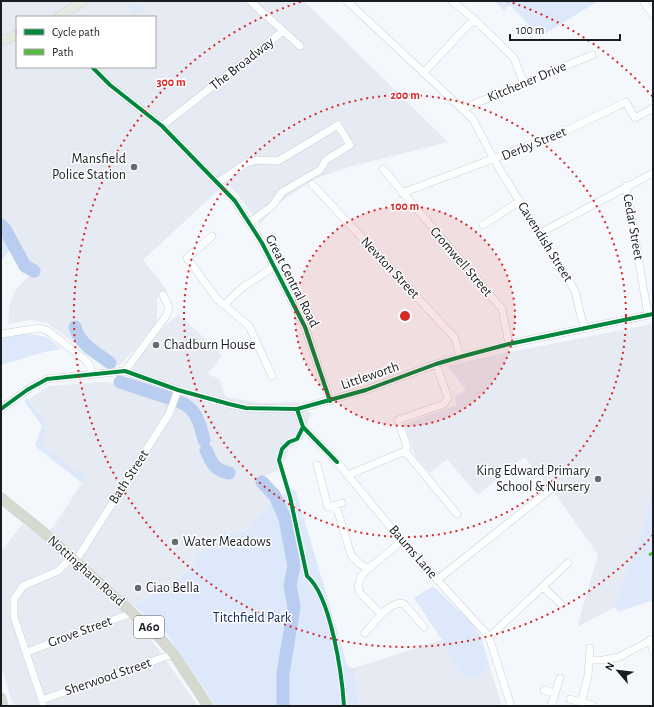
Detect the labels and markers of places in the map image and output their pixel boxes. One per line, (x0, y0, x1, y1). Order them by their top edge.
place label: Mansfield Police Station (52, 152, 126, 182)
marker: Mansfield Police Station (129, 162, 139, 172)
centre of rings (398, 309, 412, 323)
place label: Chadburn House (164, 338, 255, 352)
marker: Chadburn House (151, 340, 161, 350)
place label: King Edward Primary School & Nursery (476, 464, 590, 494)
marker: King Edward Primary School & Nursery (593, 474, 603, 484)
place label: Water Meadows (183, 535, 271, 549)
marker: Water Meadows (170, 537, 180, 547)
place label: Ciao Bella (146, 581, 200, 595)
marker: Ciao Bella (133, 583, 143, 593)

